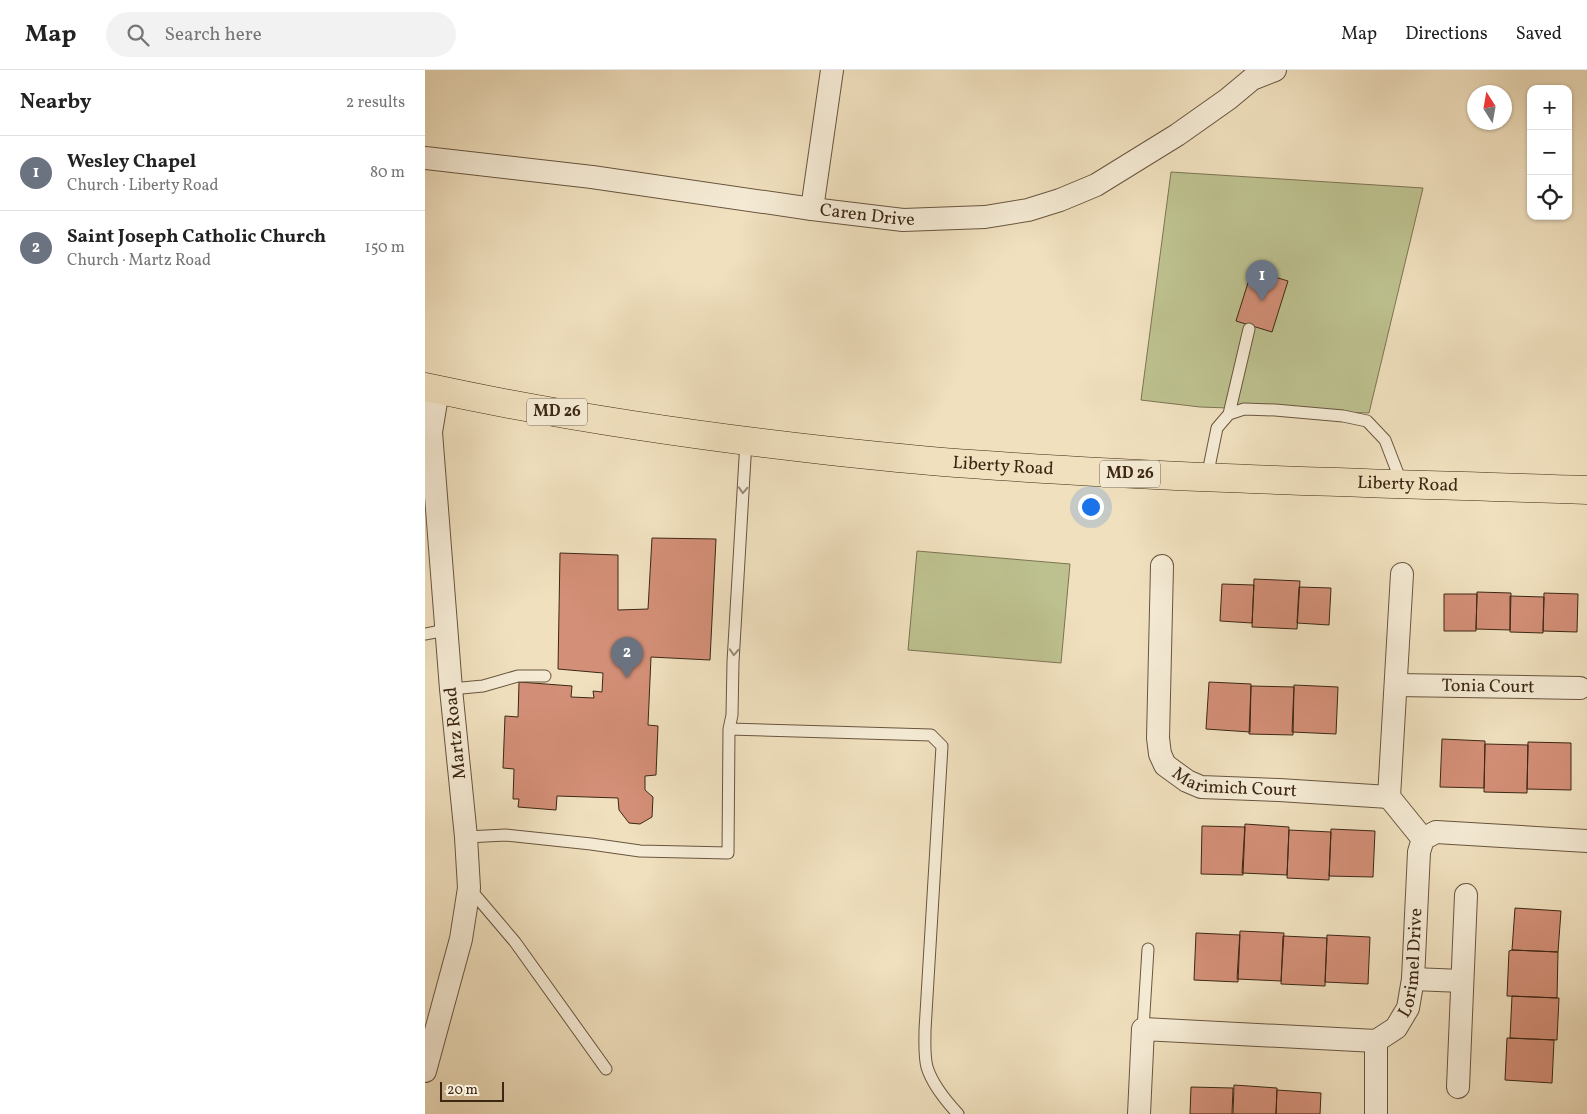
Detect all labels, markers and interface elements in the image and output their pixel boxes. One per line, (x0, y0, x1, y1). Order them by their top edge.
search box (106, 12, 456, 57)
text: Map (25, 18, 76, 52)
icon: search (124, 21, 152, 49)
text: Search here (164, 22, 262, 48)
text: Map (1341, 22, 1377, 47)
text: Directions (1405, 22, 1488, 47)
text: Saved (1516, 22, 1562, 47)
north arrow (1467, 85, 1512, 130)
map controls (1527, 85, 1572, 220)
button: + (1527, 85, 1572, 130)
text: Nearby (20, 88, 91, 117)
text: 2 results (346, 92, 405, 114)
button: − (1527, 130, 1572, 175)
text: Wesley Chapel (67, 149, 196, 175)
text: 1 (33, 162, 39, 184)
text: 80 m (370, 162, 405, 184)
text: Church · Liberty Road (67, 175, 218, 197)
button: locate (1527, 175, 1572, 220)
street label: Caren Drive (818, 198, 915, 233)
text: Saint Joseph Catholic Church (67, 224, 326, 250)
text: 2 (32, 237, 40, 259)
text: 150 m (364, 237, 405, 259)
text: Church · Martz Road (67, 250, 211, 272)
pin: 1 (1246, 260, 1278, 301)
road number: MD 26 (527, 398, 587, 426)
street label: Liberty Road (952, 450, 1054, 482)
road number: MD 26 (1100, 460, 1160, 488)
street label: Liberty Road (1357, 470, 1459, 498)
one-way arrow (738, 486, 749, 494)
your location (1078, 494, 1104, 520)
pin: 2 (611, 637, 643, 678)
one-way arrow (728, 649, 739, 657)
street label: Tonia Court (1441, 673, 1535, 700)
street label: Martz Road (439, 686, 473, 780)
street label: Marimich Court (1167, 761, 1298, 804)
street label: Lorimel Drive (1392, 907, 1429, 1023)
scale bar (440, 1079, 504, 1102)
text: 20 m (447, 1081, 478, 1100)

